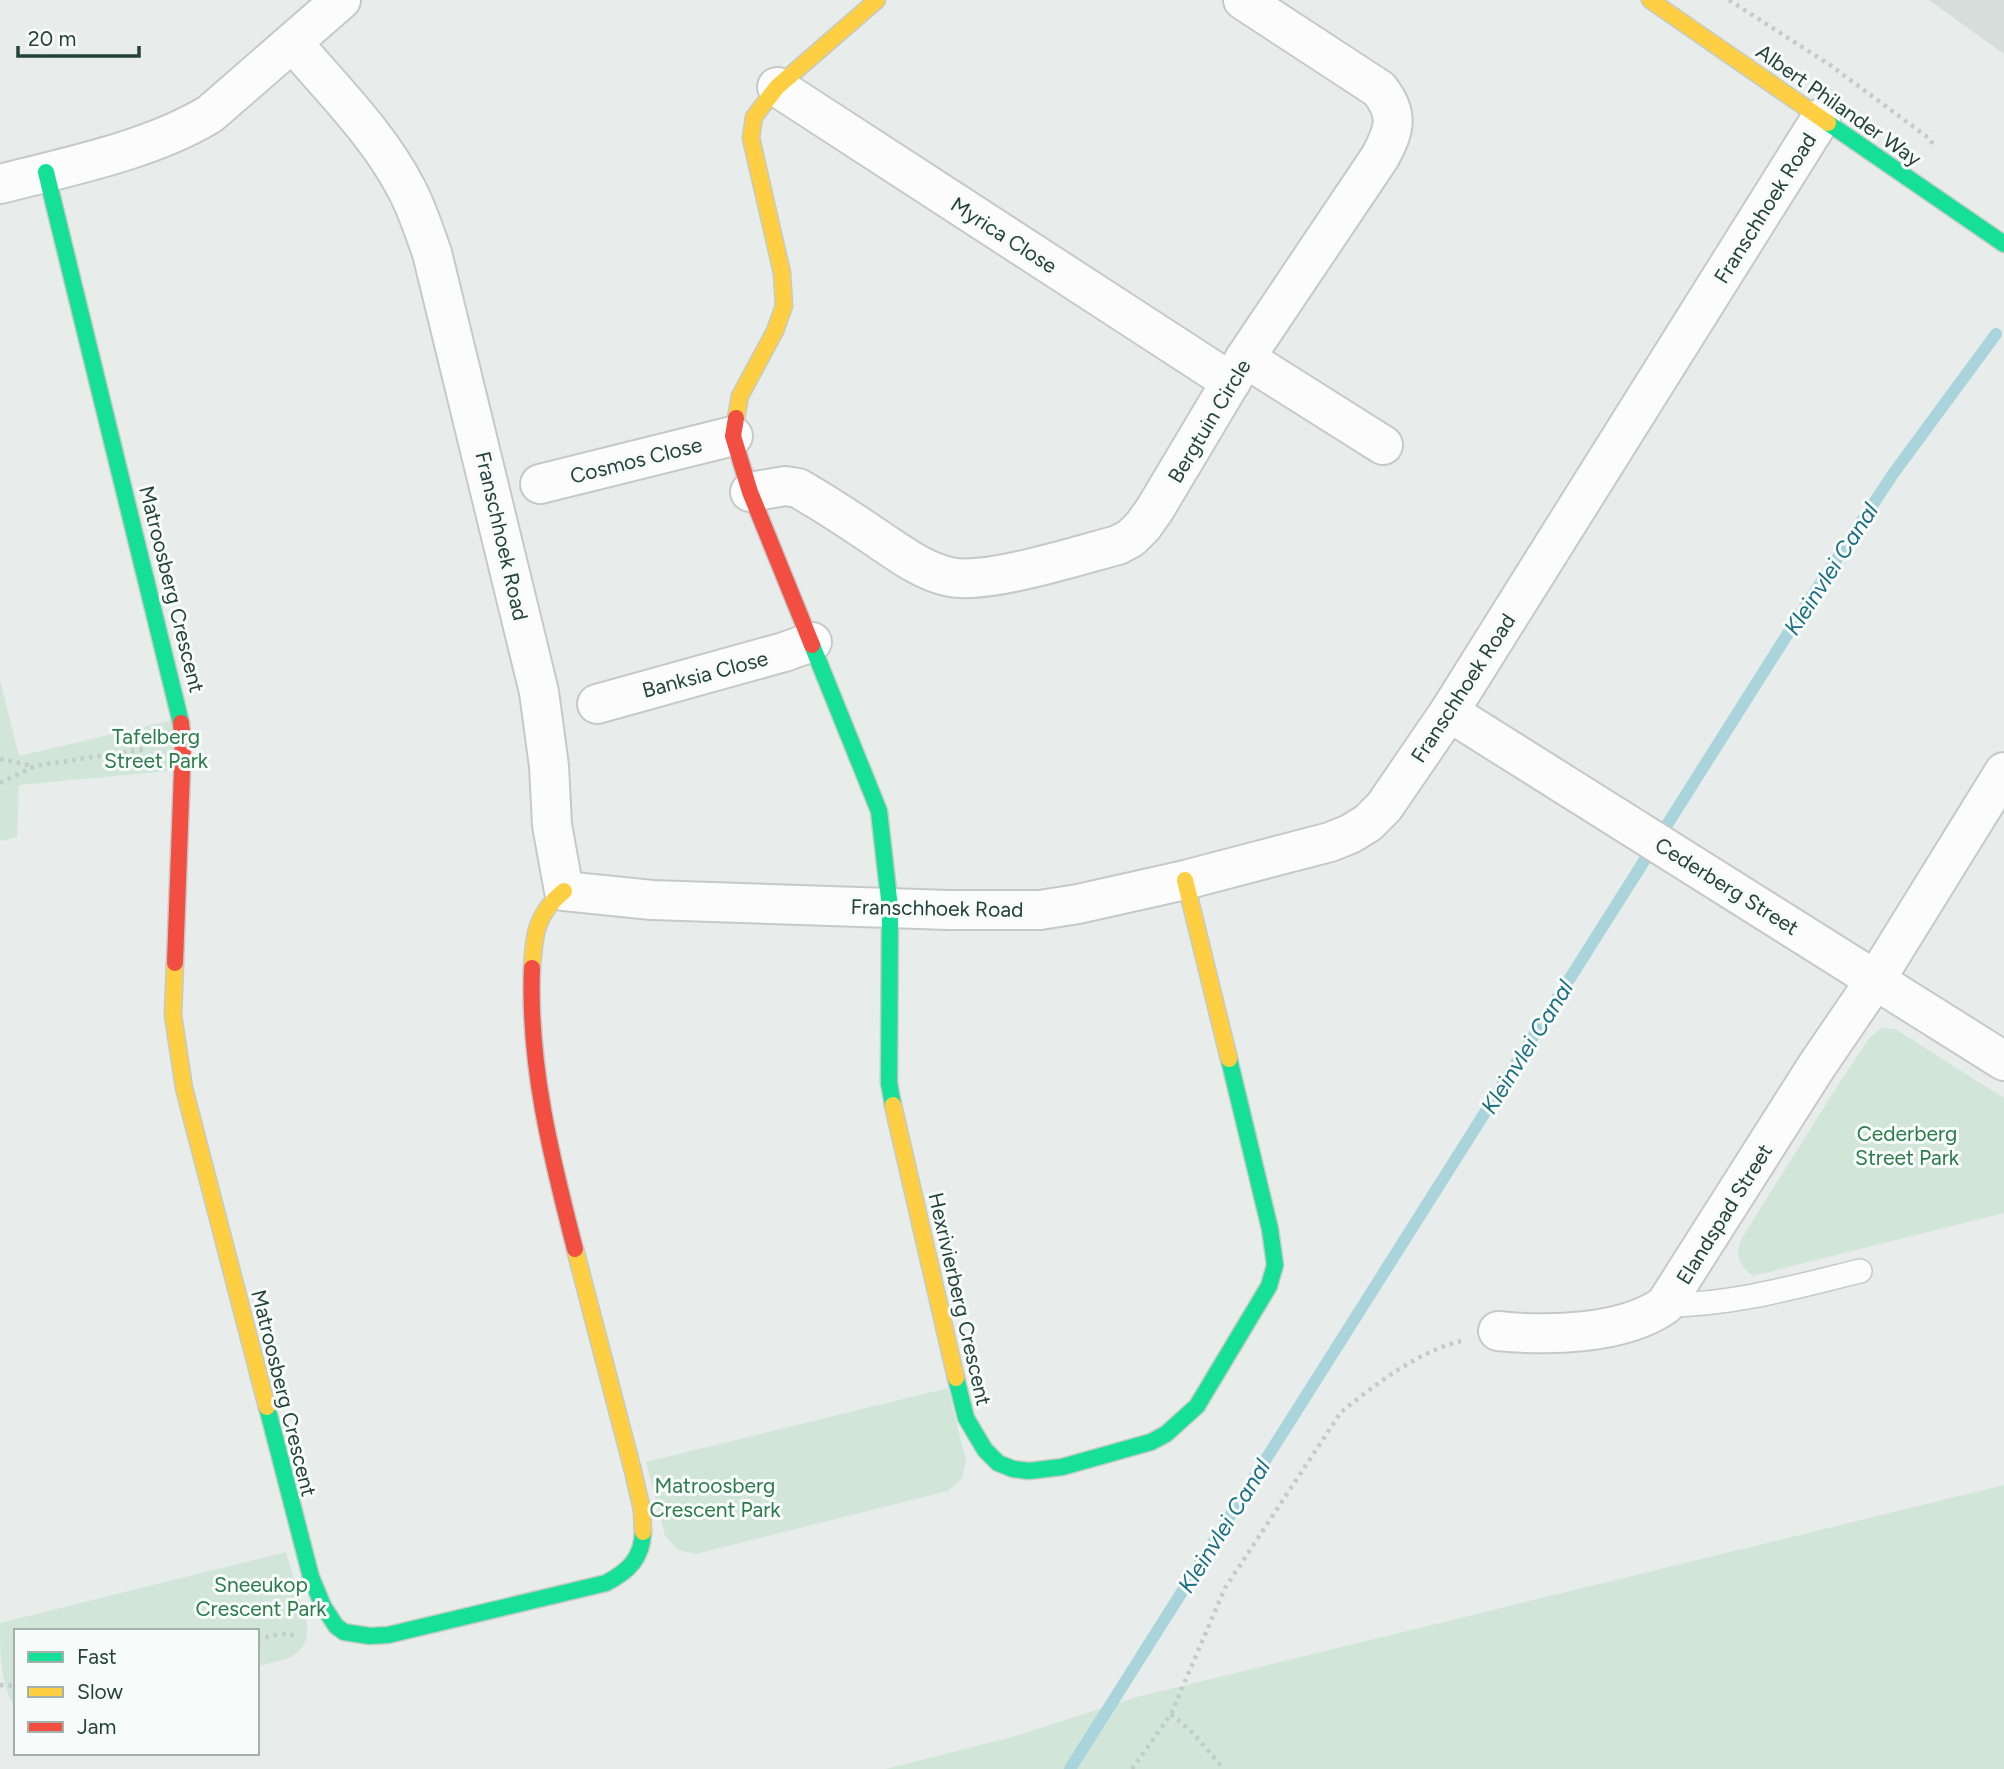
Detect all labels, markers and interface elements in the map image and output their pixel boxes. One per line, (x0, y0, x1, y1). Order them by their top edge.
scale bar (18, 14, 138, 58)
text: 20 m (28, 26, 76, 51)
street label: Albert Philander Way (1752, 39, 1926, 171)
street label: Franschhoek Road (1709, 128, 1821, 288)
street label: Myrica Close (946, 192, 1062, 278)
street label: Bergtuin Circle (1162, 355, 1256, 487)
street label: Cosmos Close (567, 432, 705, 488)
street label: Franschhoek Road (470, 449, 534, 623)
street label: Matroosberg Crescent (134, 483, 210, 695)
water label: Kleinvlei Canal (1778, 497, 1885, 640)
street label: Franschhoek Road (1405, 609, 1521, 767)
street label: Banksia Close (639, 645, 771, 703)
park label: Tafelberg Street Park (104, 724, 209, 773)
street label: Cederberg Street (1651, 832, 1803, 940)
street label: Franschhoek Road (850, 894, 1024, 922)
water label: Kleinvlei Canal (1475, 974, 1580, 1119)
park label: Cederberg Street Park (1855, 1121, 1960, 1170)
street label: Elandspad Street (1671, 1139, 1777, 1289)
street label: Hexrivierberg Crescent (923, 1190, 997, 1408)
street label: Matroosberg Crescent (246, 1287, 322, 1499)
water label: Kleinvlei Canal (1172, 1453, 1277, 1598)
park label: Matroosberg Crescent Park (649, 1473, 781, 1522)
park label: Sneeukop Crescent Park (195, 1572, 327, 1621)
legend (14, 1629, 259, 1755)
text: Fast (77, 1644, 117, 1669)
text: Slow (77, 1679, 123, 1704)
text: Jam (77, 1714, 116, 1739)

